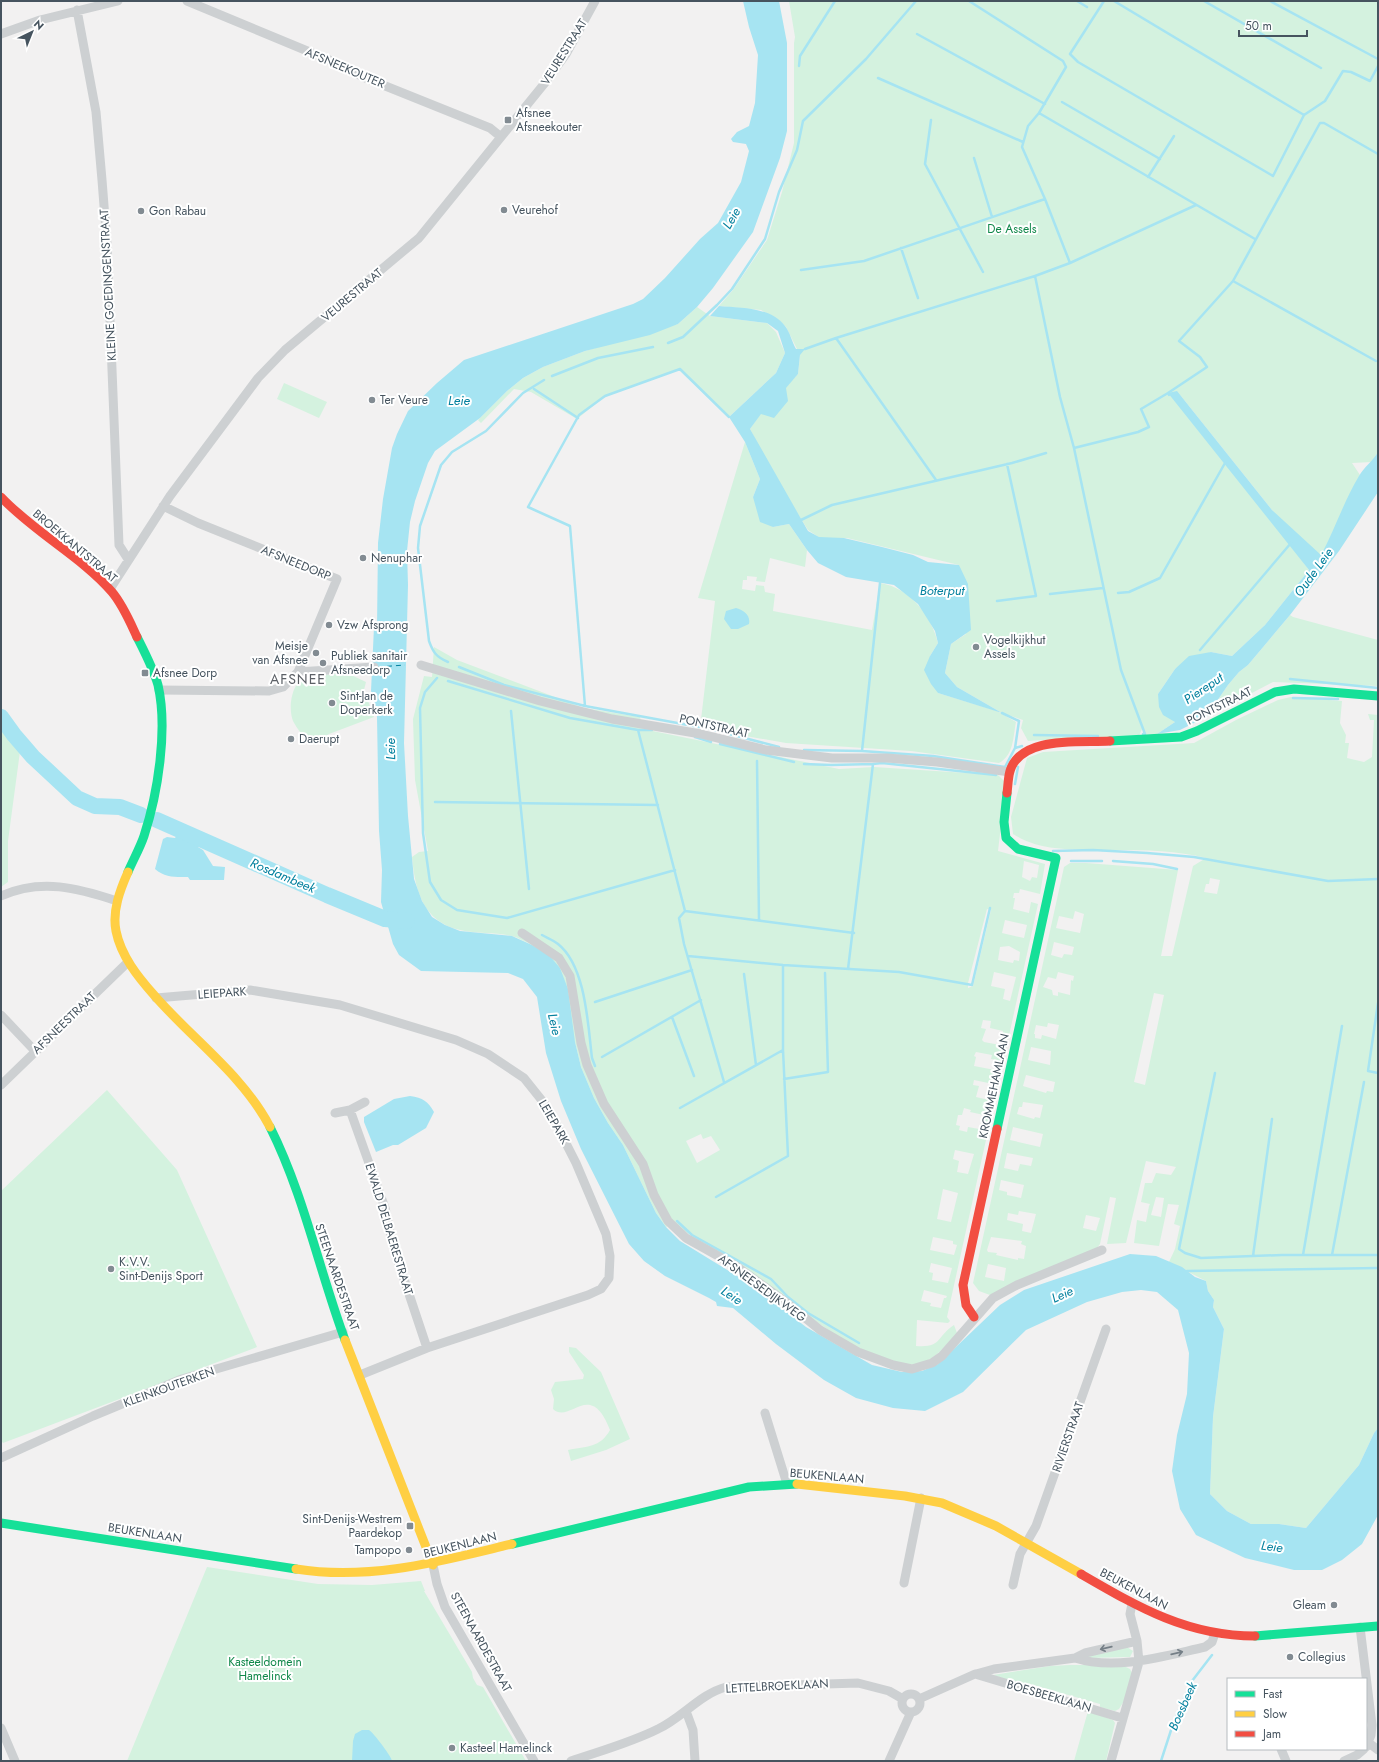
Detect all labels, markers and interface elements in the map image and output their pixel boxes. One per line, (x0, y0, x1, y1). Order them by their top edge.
north arrow (12, 12, 52, 52)
scale bar (1239, 12, 1307, 38)
street label: VEURESTRAAT (536, 15, 592, 89)
text: N (30, 16, 47, 34)
text: 50 m (1245, 17, 1272, 35)
street label: AFSNEEKOUTER (302, 43, 388, 93)
place label: Afsnee Afsneekouter (516, 104, 583, 136)
marker: Afsnee Afsneekouter (503, 115, 513, 125)
place label: Veurehof (512, 201, 558, 219)
place label: Gon Rabau (149, 202, 206, 220)
water label: Leie (718, 204, 745, 233)
marker: Veurehof (499, 205, 509, 215)
marker: Gon Rabau (136, 206, 146, 216)
street label: KLEINE GOEDINGENSTRAAT (95, 208, 121, 361)
park label: De Assels (987, 220, 1037, 238)
street label: VEURESTRAAT (317, 264, 387, 326)
place label: Ter Veure (380, 391, 428, 409)
water label: Leie (448, 391, 470, 410)
marker: Ter Veure (367, 395, 377, 405)
street label: BROEKKANTSTRAAT (29, 505, 122, 587)
street label: AFSNEEDORP (258, 541, 334, 585)
water label: Oude Leie (1289, 544, 1338, 601)
place label: Nenuphar (371, 549, 423, 567)
marker: Nenuphar (358, 553, 368, 563)
water label: Boterput (920, 581, 965, 600)
place label: Vzw Afsprong (337, 616, 408, 634)
marker: Vzw Afsprong (324, 620, 334, 630)
place label: Vogelkijkhut Assels (984, 631, 1046, 663)
place label: Meisje van Afsnee (252, 637, 308, 669)
marker: Vogelkijkhut Assels (971, 642, 981, 652)
place label: Publiek sanitair Afsneedorp (331, 647, 408, 679)
marker: Meisje van Afsnee (311, 648, 321, 658)
marker: Publiek sanitair Afsneedorp (318, 658, 328, 668)
place label: Afsnee Dorp (153, 664, 217, 682)
marker: Afsnee Dorp (140, 668, 150, 678)
water label: Piereput (1180, 668, 1228, 709)
district label: AFSNEE (270, 669, 326, 689)
street label: PONTSTRAAT (1183, 682, 1255, 730)
place label: Sint-Jan de Doperkerk (340, 687, 393, 719)
marker: Sint-Jan de Doperkerk (327, 698, 337, 708)
street label: PONTSTRAAT (677, 709, 751, 743)
place label: Daerupt (299, 730, 339, 748)
marker: Daerupt (286, 734, 296, 744)
water label: Leie (381, 737, 400, 760)
water label: Rosdambeek (247, 853, 319, 898)
street label: LEIEPARK (197, 982, 247, 1004)
street label: AFSNEESTRAAT (28, 987, 100, 1058)
water label: Leie (543, 1011, 566, 1037)
street label: KROMMEHAMLAAN (974, 1032, 1014, 1140)
street label: LEIEPARK (534, 1096, 574, 1148)
street label: EWALD DELBAERESTRAAT (360, 1161, 418, 1297)
street label: STEENAARDESTRAAT (310, 1221, 364, 1333)
street label: AFSNEESEDIJKWEG (714, 1250, 810, 1326)
place label: K.V.V. Sint-Denijs Sport (119, 1253, 203, 1285)
marker: K.V.V. Sint-Denijs Sport (106, 1264, 116, 1274)
water label: Leie (717, 1281, 747, 1310)
water label: Leie (1048, 1281, 1077, 1308)
street label: KLEINKOUTERKEN (121, 1362, 217, 1412)
street label: RIVIERSTRAAT (1047, 1399, 1089, 1475)
street label: BEUKENLAAN (789, 1464, 865, 1488)
place label: Sint-Denijs-Westrem Paardekop (302, 1510, 402, 1542)
street label: BEUKENLAAN (107, 1518, 183, 1548)
marker: Sint-Denijs-Westrem Paardekop (405, 1521, 415, 1531)
street label: BEUKENLAAN (422, 1527, 498, 1563)
water label: Leie (1260, 1536, 1284, 1557)
place label: Tampopo (355, 1541, 401, 1559)
marker: Tampopo (404, 1545, 414, 1555)
street label: BEUKENLAAN (1097, 1564, 1171, 1614)
street label: STEENAARDESTRAAT (446, 1589, 516, 1696)
place label: Gleam (1293, 1596, 1326, 1614)
marker: Gleam (1329, 1600, 1339, 1610)
one-way arrow (1099, 1645, 1112, 1652)
place label: Collegius (1298, 1648, 1346, 1666)
one-way arrow (1170, 1649, 1183, 1657)
marker: Collegius (1285, 1652, 1295, 1662)
park label: Kasteeldomein Hamelinck (228, 1653, 302, 1685)
street label: LETTELBROEKLAAN (725, 1674, 829, 1698)
street label: BOESBEEKLAAN (1005, 1675, 1093, 1717)
legend (1227, 1678, 1367, 1750)
water label: Boesbeek (1163, 1679, 1202, 1733)
text: Fast (1263, 1685, 1282, 1703)
text: Slow (1263, 1705, 1288, 1723)
text: Jam (1261, 1725, 1281, 1743)
place label: Kasteel Hamelinck (460, 1739, 553, 1757)
marker: Kasteel Hamelinck (447, 1743, 457, 1753)

